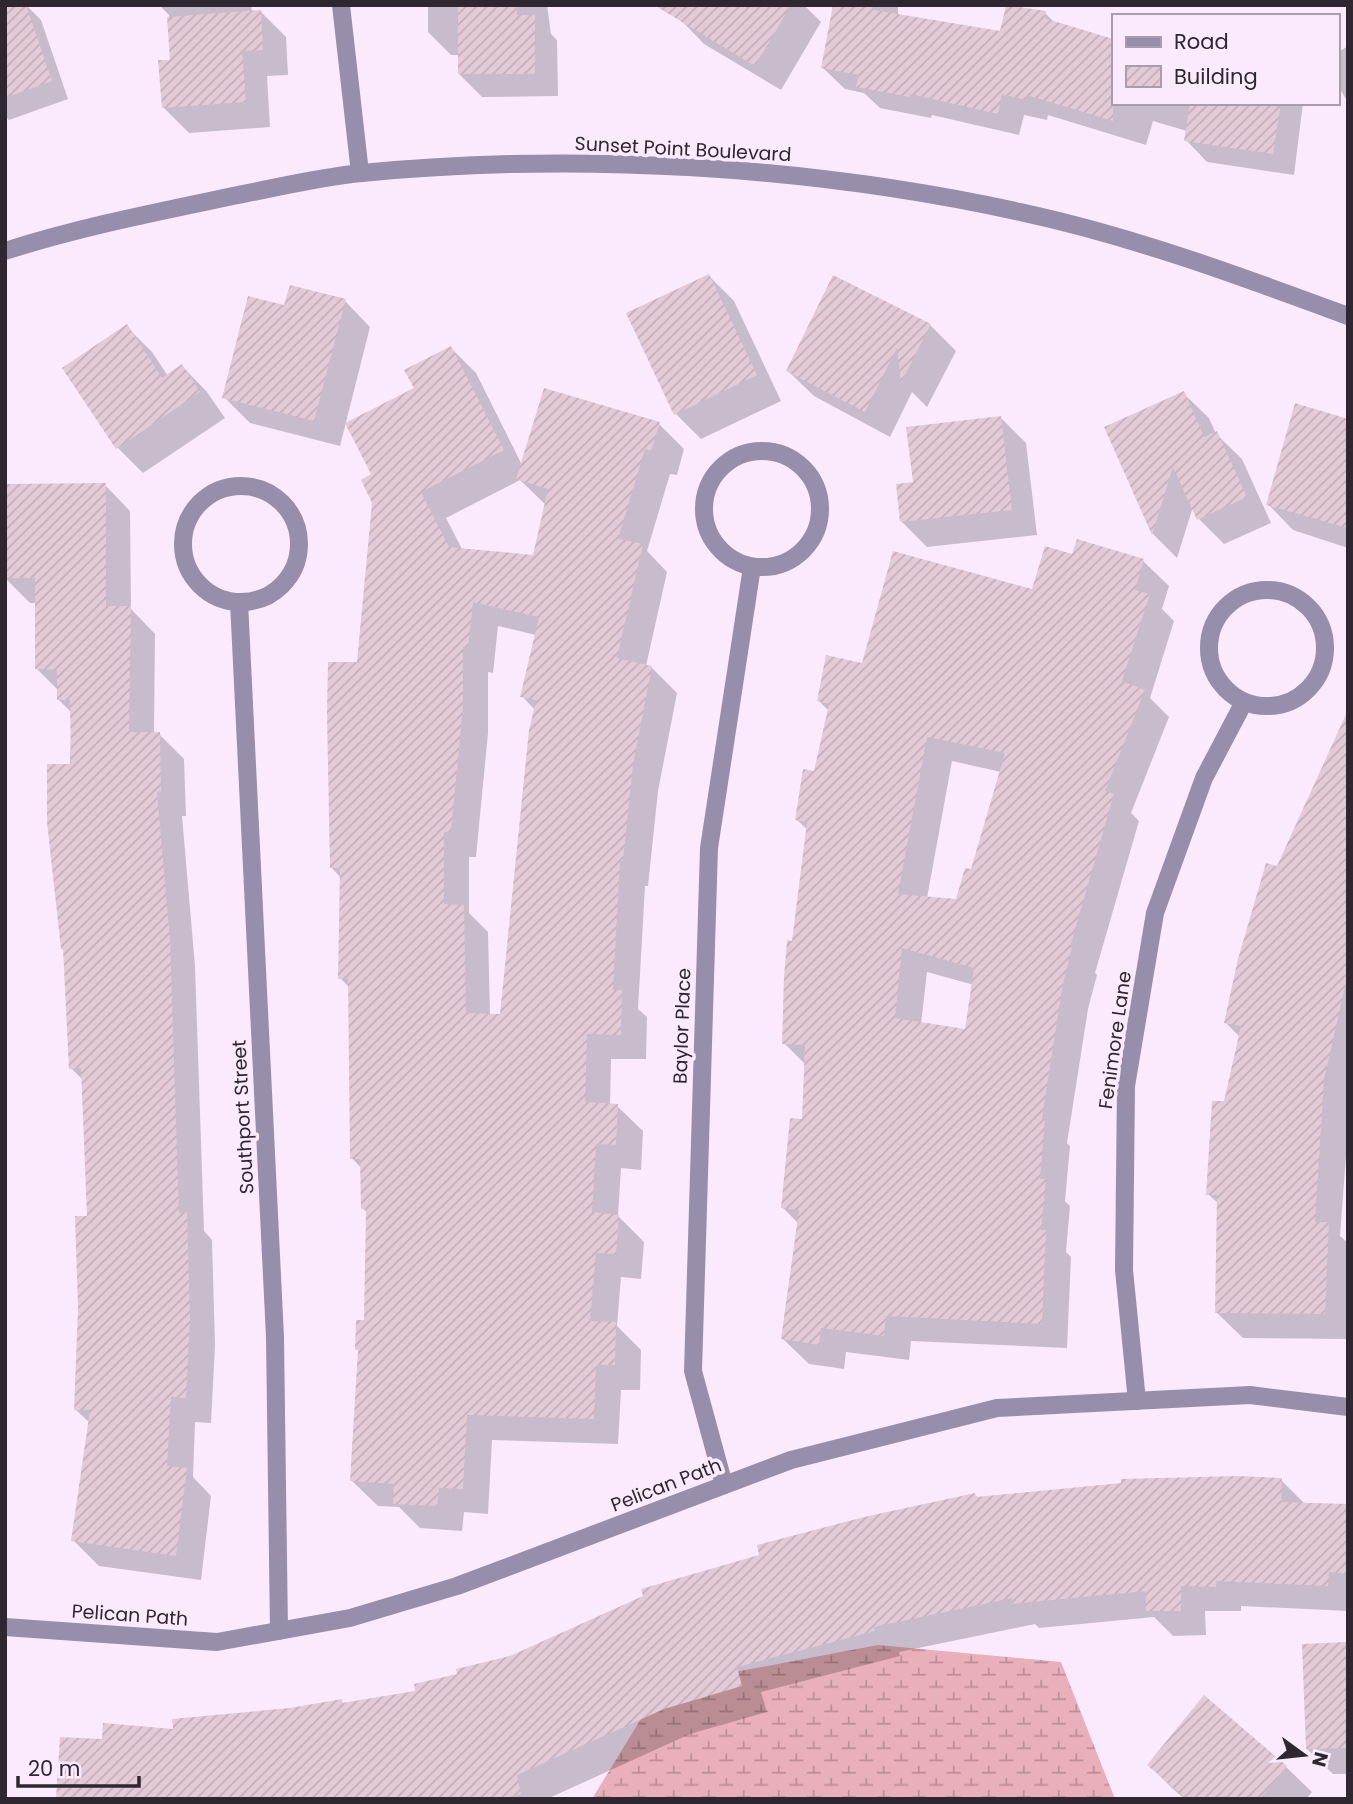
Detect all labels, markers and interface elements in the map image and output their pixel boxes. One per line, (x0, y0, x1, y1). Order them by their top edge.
legend (1112, 14, 1339, 105)
text: Road (1174, 27, 1229, 56)
text: Building (1174, 62, 1258, 91)
street label: Sunset Point Boulevard (574, 130, 792, 168)
street label: Baylor Place (666, 968, 698, 1084)
street label: Fenimore Lane (1092, 969, 1138, 1111)
street label: Southport Street (225, 1039, 261, 1195)
street label: Pelican Path (607, 1451, 725, 1519)
street label: Pelican Path (71, 1597, 189, 1633)
north arrow (1269, 1720, 1339, 1790)
scale bar (18, 1744, 138, 1788)
text: N (1305, 1749, 1335, 1770)
text: 20 m (28, 1754, 81, 1783)

